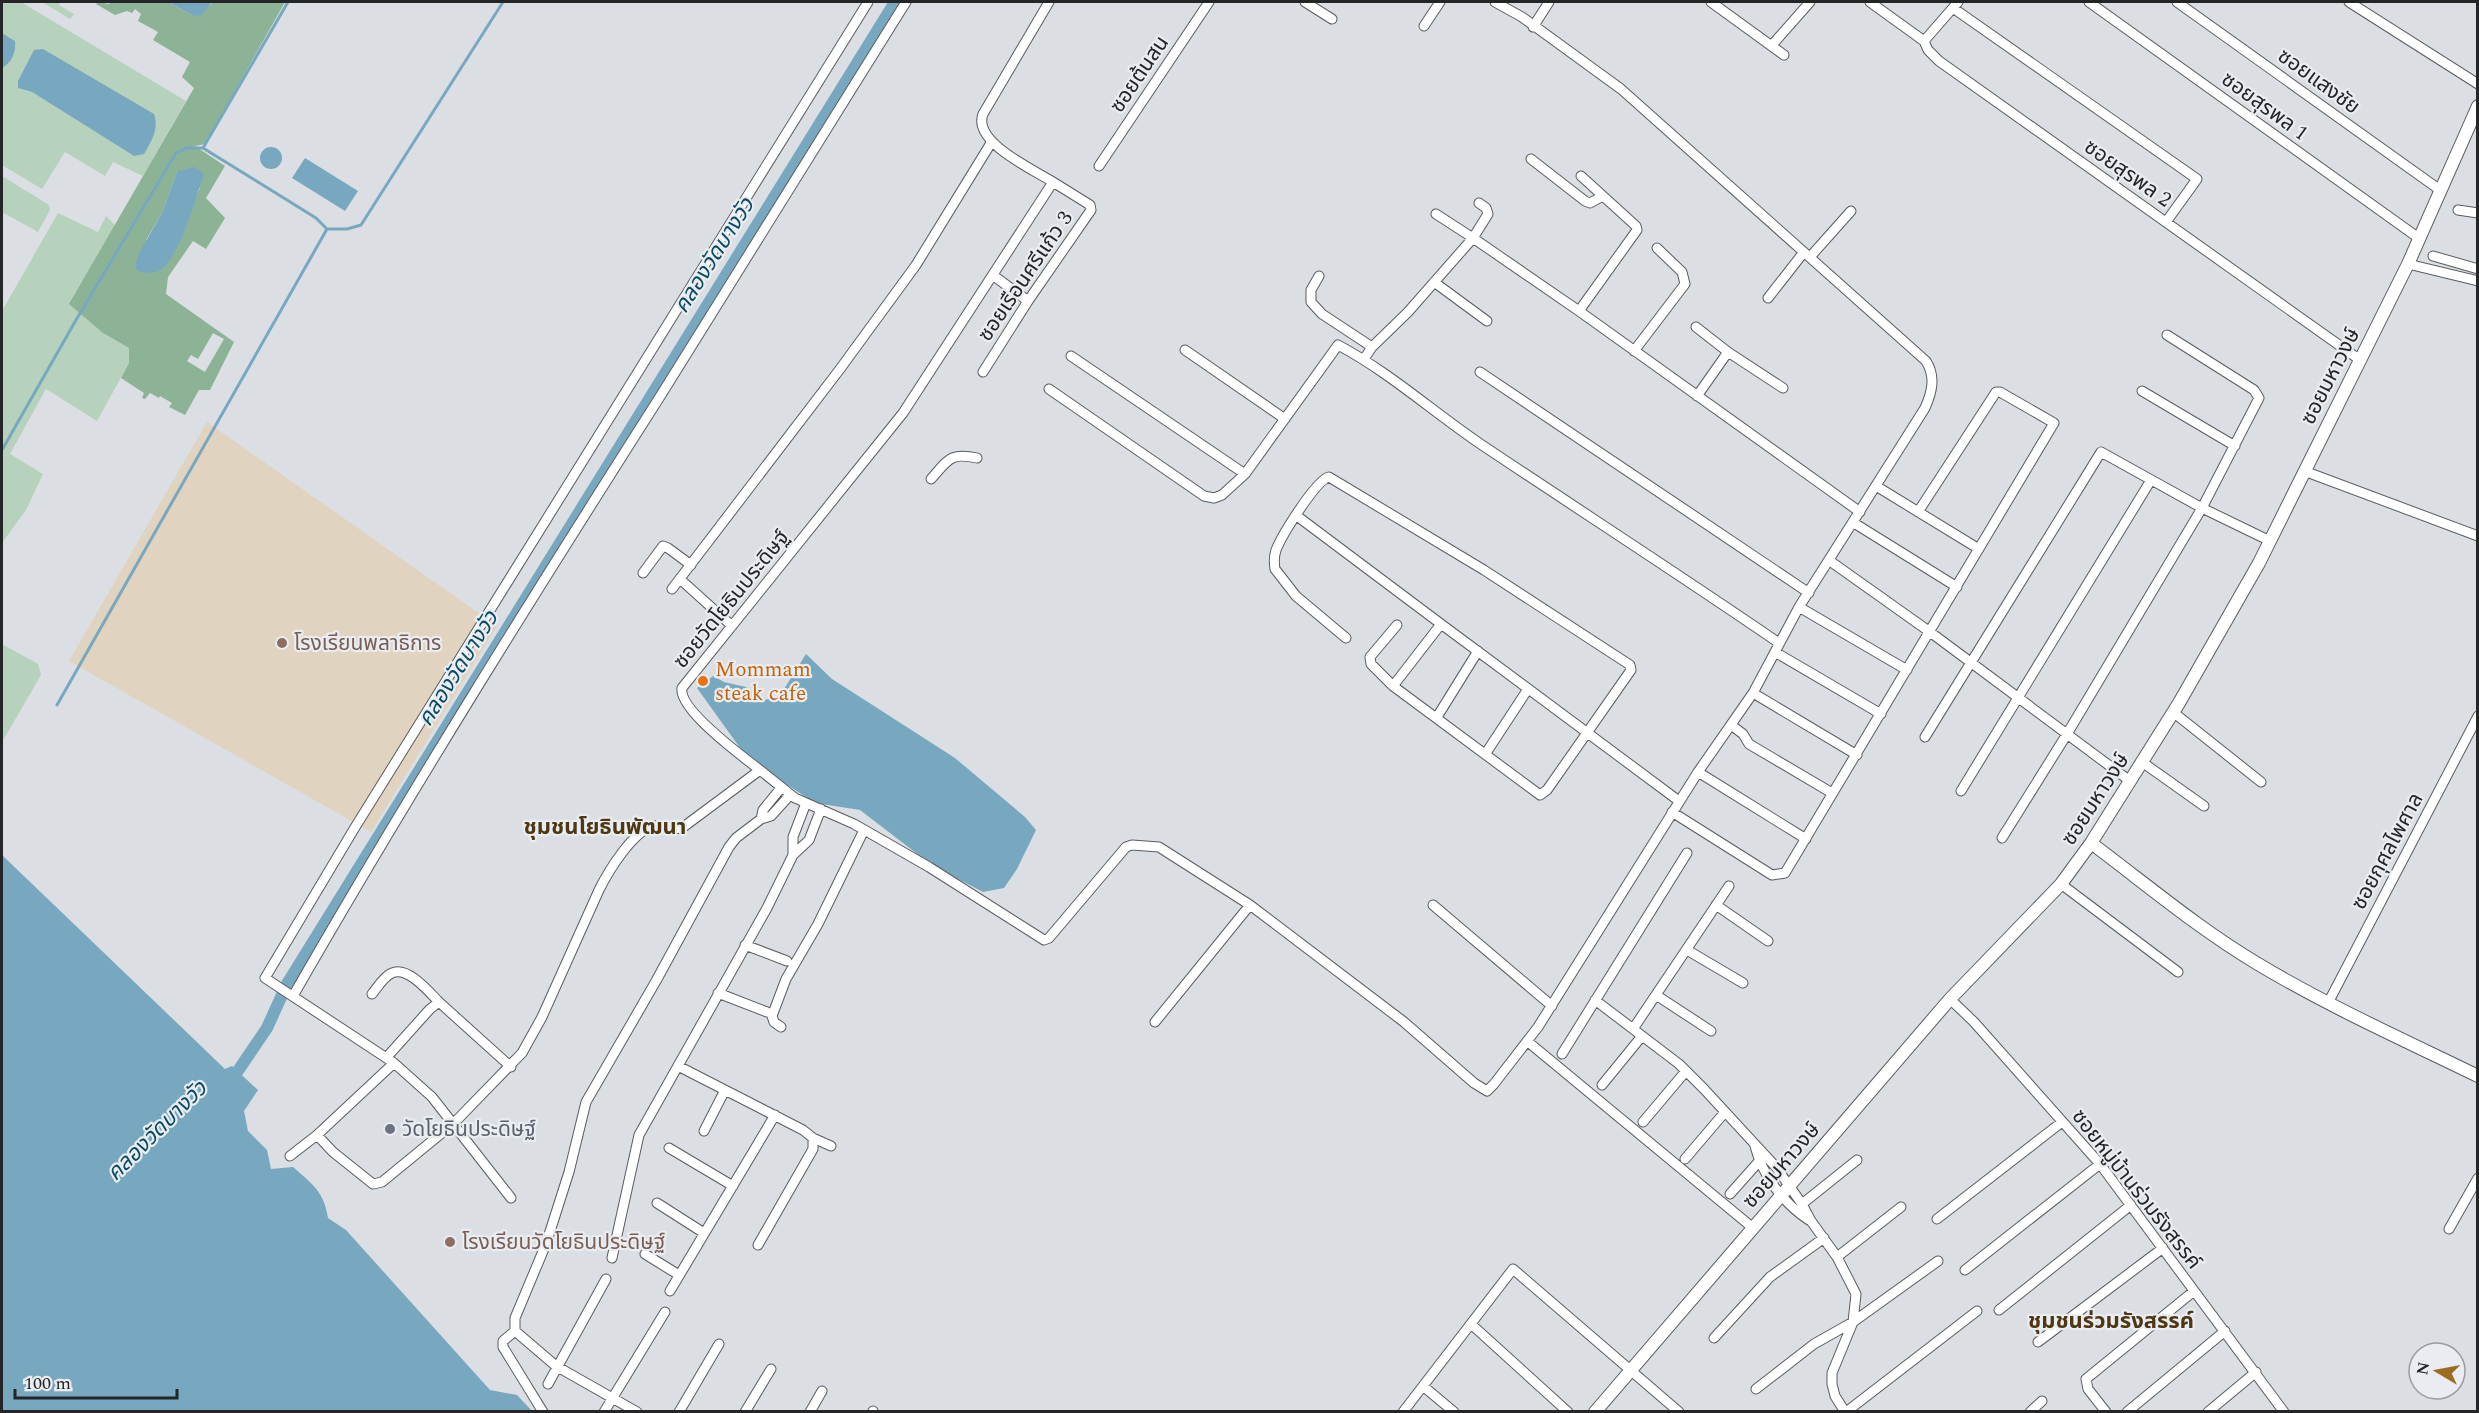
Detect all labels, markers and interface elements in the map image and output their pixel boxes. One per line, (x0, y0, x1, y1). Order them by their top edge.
street label: ซอยต้นสน (1102, 29, 1178, 120)
street label: ซอยแสงชัย (2270, 41, 2366, 123)
street label: ซอยสุรพล 1 (2214, 64, 2315, 149)
street label: ซอยสุรพล 2 (2077, 132, 2178, 216)
water label: คลองวัดบางวัว (666, 191, 763, 320)
street label: ซอยเรือนศรีแก้ว 3 (970, 204, 1082, 348)
street label: ซอยมหาวงษ์ (2293, 322, 2369, 430)
street label: ซอยวัดโยธินประดิษฐ์ (666, 523, 798, 676)
water label: คลองวัดบางวัว (410, 604, 507, 733)
place label: โรงเรียนพลาธิการ (294, 628, 441, 660)
marker: โรงเรียนพลาธิการ (275, 636, 289, 650)
place label: Mommam steak cafe (715, 654, 811, 710)
marker: Mommam steak cafe (696, 674, 710, 688)
street label: ซอยมหาวงษ์ (2054, 747, 2138, 852)
street label: ซอยกุศลไพศาล (2344, 787, 2432, 916)
district label: ชุมชนโยธินพัฒนา (524, 811, 686, 844)
water label: คลองวัดบางวัว (99, 1072, 216, 1189)
street label: ซอยหมู่บ้านร่วมรังสรรค์ (2063, 1103, 2209, 1277)
place label: วัดโยธินประดิษฐ์ (402, 1114, 536, 1146)
street label: ซอยมหาวงษ์ (1735, 1116, 1828, 1216)
marker: วัดโยธินประดิษฐ์ (383, 1122, 397, 1136)
place label: โรงเรียนวัดโยธินประดิษฐ์ (462, 1227, 665, 1259)
marker: โรงเรียนวัดโยธินประดิษฐ์ (443, 1235, 457, 1249)
district label: ชุมชนร่วมรังสรรค์ (2028, 1305, 2194, 1338)
north arrow (2407, 1341, 2467, 1401)
text: N (2410, 1360, 2436, 1377)
scale bar (15, 1362, 177, 1400)
text: 100 m (24, 1370, 71, 1397)

